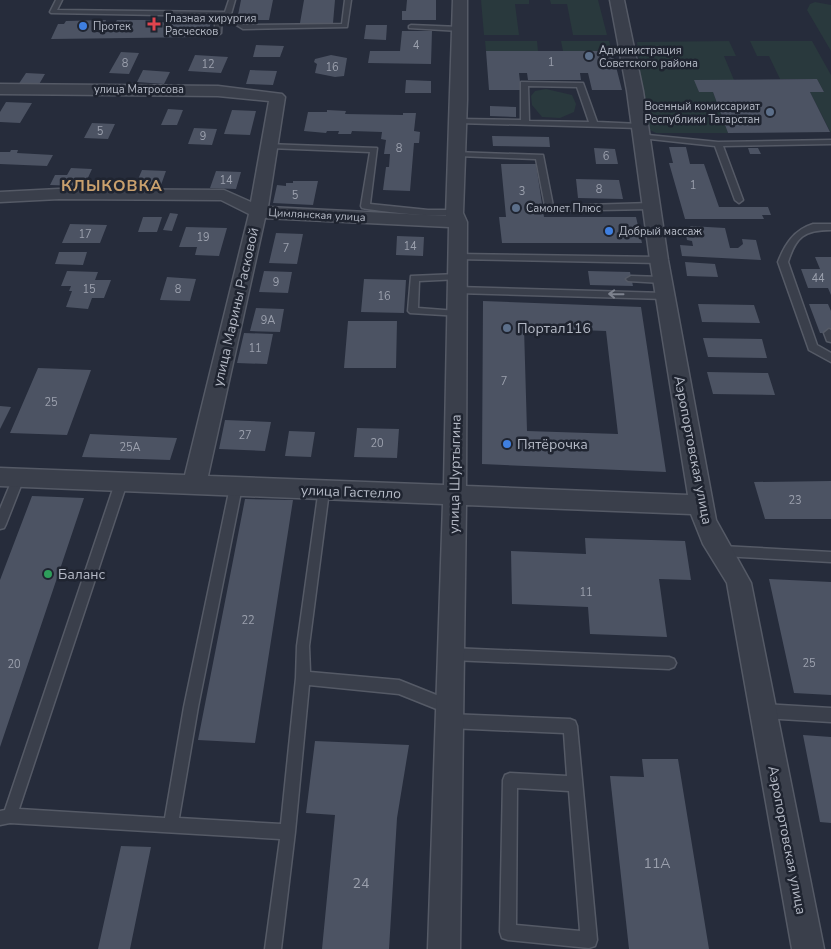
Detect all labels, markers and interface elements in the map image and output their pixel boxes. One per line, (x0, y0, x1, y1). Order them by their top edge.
place label: Глазная хирургия Расческов (165, 11, 256, 39)
marker: Глазная хирургия Расческов (147, 17, 161, 31)
place label: Протек (93, 19, 131, 34)
marker: Протек (77, 20, 89, 32)
house number: 4 (413, 38, 420, 53)
place label: Администрация Советского района (599, 43, 698, 71)
marker: Администрация Советского района (583, 50, 595, 62)
house number: 1 (548, 55, 554, 70)
house number: 8 (122, 56, 129, 71)
house number: 12 (201, 57, 215, 72)
house number: 16 (325, 60, 339, 75)
street label: улица Матросова (94, 82, 184, 97)
place label: Военный комиссариат Республики Татарстан (644, 99, 760, 127)
marker: Военный комиссариат Республики Татарстан (764, 106, 776, 118)
house number: 5 (97, 124, 104, 139)
house number: 9 (200, 129, 206, 144)
house number: 8 (396, 141, 403, 156)
house number: 6 (603, 149, 610, 164)
house number: 14 (219, 173, 233, 188)
district label: КЛЫКОВКА (61, 175, 163, 197)
house number: 1 (690, 178, 696, 193)
house number: 8 (596, 182, 603, 197)
house number: 3 (519, 184, 525, 199)
house number: 5 (292, 188, 299, 203)
place label: Самолет Плюс (526, 201, 601, 216)
marker: Самолет Плюс (510, 202, 522, 214)
street label: Цимлянская улица (268, 205, 366, 225)
place label: Добрый массаж (619, 224, 702, 239)
marker: Добрый массаж (603, 225, 615, 237)
street label: улица Марины Расковой (208, 226, 264, 388)
house number: 17 (78, 227, 92, 242)
house number: 19 (196, 230, 210, 245)
house number: 14 (403, 239, 417, 254)
house number: 7 (283, 241, 289, 256)
house number: 44 (811, 271, 825, 286)
house number: 9 (273, 275, 279, 290)
house number: 15 (82, 282, 96, 297)
house number: 8 (175, 282, 182, 297)
house number: 16 (377, 289, 391, 304)
one-way arrow (608, 289, 624, 299)
house number: 9А (261, 313, 275, 328)
place label: Портал116 (517, 319, 591, 338)
marker: Портал116 (501, 322, 513, 334)
house number: 11 (248, 341, 262, 356)
house number: 7 (501, 374, 507, 389)
street label: Аэропортовская улица (669, 374, 717, 526)
house number: 25 (44, 395, 58, 410)
street label: улица Шуртыгина (444, 414, 466, 534)
house number: 27 (238, 428, 252, 443)
place label: Пятёрочка (517, 435, 588, 454)
house number: 20 (370, 436, 384, 451)
marker: Пятёрочка (501, 438, 513, 450)
house number: 25А (119, 440, 141, 455)
street label: улица Гастелло (301, 481, 402, 503)
house number: 23 (788, 493, 802, 508)
place label: Баланс (58, 565, 106, 584)
marker: Баланс (42, 568, 54, 580)
house number: 11 (579, 585, 593, 600)
house number: 22 (241, 613, 255, 628)
house number: 25 (802, 656, 816, 671)
house number: 20 (7, 657, 21, 672)
street label: Аэропортовская улица (763, 764, 811, 916)
house number: 11А (643, 854, 671, 873)
house number: 24 (353, 874, 369, 893)

